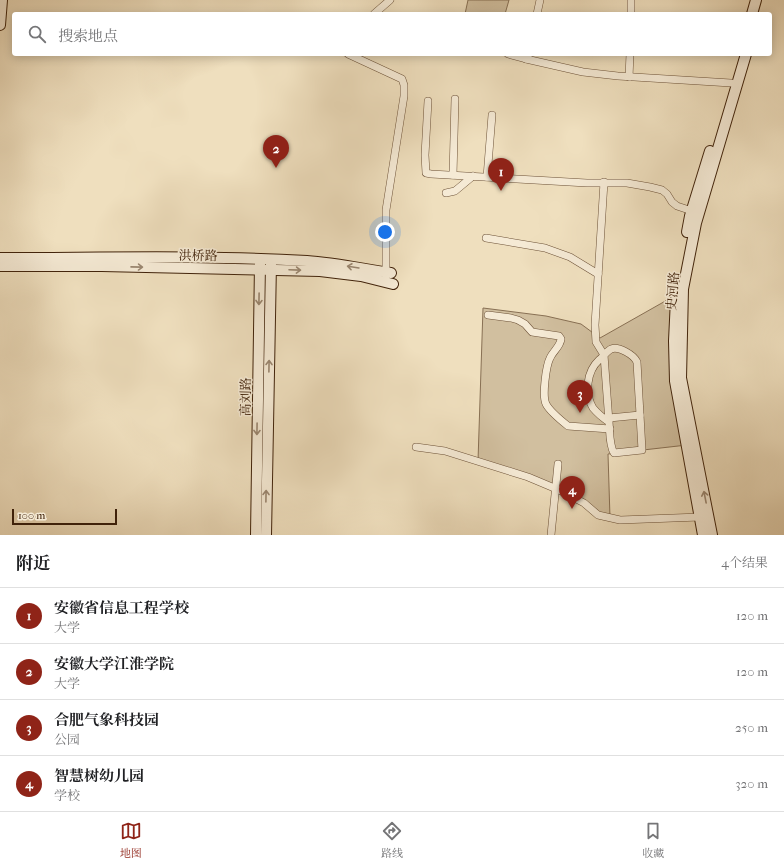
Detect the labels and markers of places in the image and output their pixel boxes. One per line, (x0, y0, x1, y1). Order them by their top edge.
pin: 2 (263, 135, 289, 168)
pin: 1 (488, 158, 514, 191)
pin: 3 (567, 380, 593, 413)
pin: 4 (559, 476, 585, 509)

